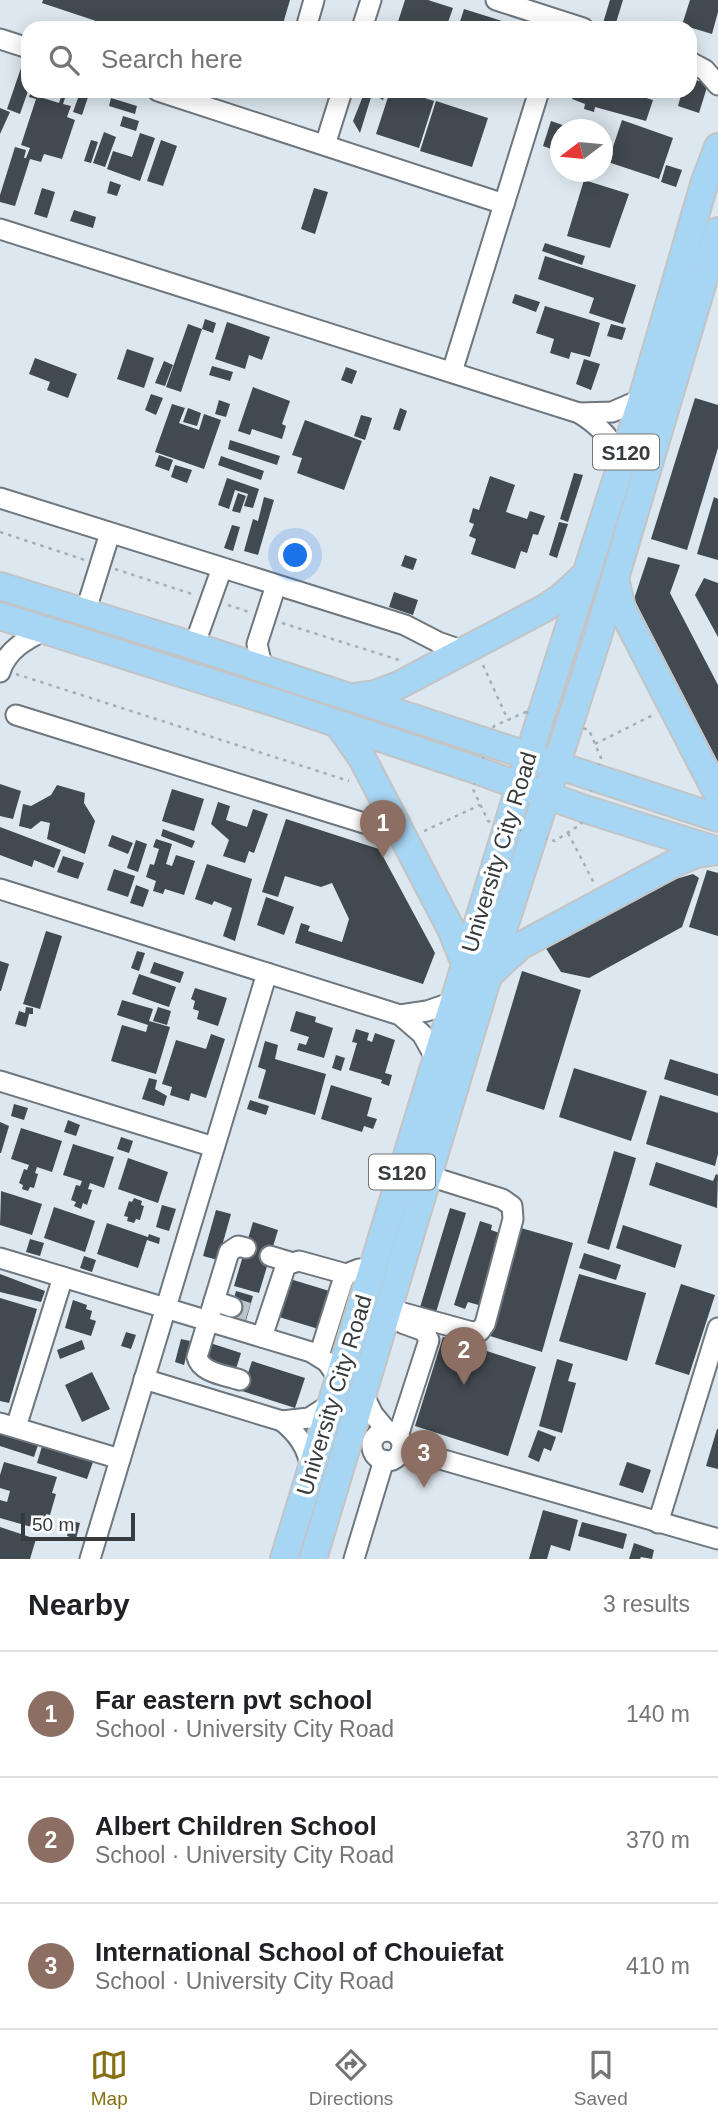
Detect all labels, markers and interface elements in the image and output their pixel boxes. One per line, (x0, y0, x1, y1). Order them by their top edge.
search box (21, 21, 697, 98)
icon: search (45, 41, 83, 79)
text: Search here (101, 44, 243, 74)
north arrow (550, 119, 613, 182)
road number: S120 (593, 434, 659, 470)
your location (278, 538, 312, 572)
street label: University City Road (456, 749, 542, 955)
pin: 1 (360, 800, 406, 858)
road number: S120 (369, 1154, 435, 1190)
street label: University City Road (291, 1292, 377, 1498)
pin: 2 (441, 1327, 487, 1385)
pin: 3 (401, 1430, 447, 1488)
scale bar (21, 1510, 135, 1542)
text: 50 m (32, 1514, 74, 1535)
text: Nearby (28, 1588, 130, 1621)
text: 3 results (603, 1591, 690, 1617)
text: Far eastern pvt school (95, 1685, 372, 1715)
text: 1 (45, 1701, 57, 1727)
text: 140 m (626, 1701, 690, 1727)
text: School · University City Road (95, 1716, 394, 1742)
text: Albert Children School (95, 1811, 377, 1841)
text: 2 (45, 1827, 57, 1853)
text: 370 m (626, 1827, 690, 1853)
text: School · University City Road (95, 1842, 394, 1868)
text: International School of Chouiefat (95, 1937, 504, 1967)
text: 3 (45, 1953, 57, 1979)
text: 410 m (626, 1953, 690, 1979)
text: School · University City Road (95, 1968, 394, 1994)
tab: Map (90, 2046, 128, 2110)
tab: Directions (309, 2046, 393, 2110)
tab: Saved (574, 2046, 628, 2110)

